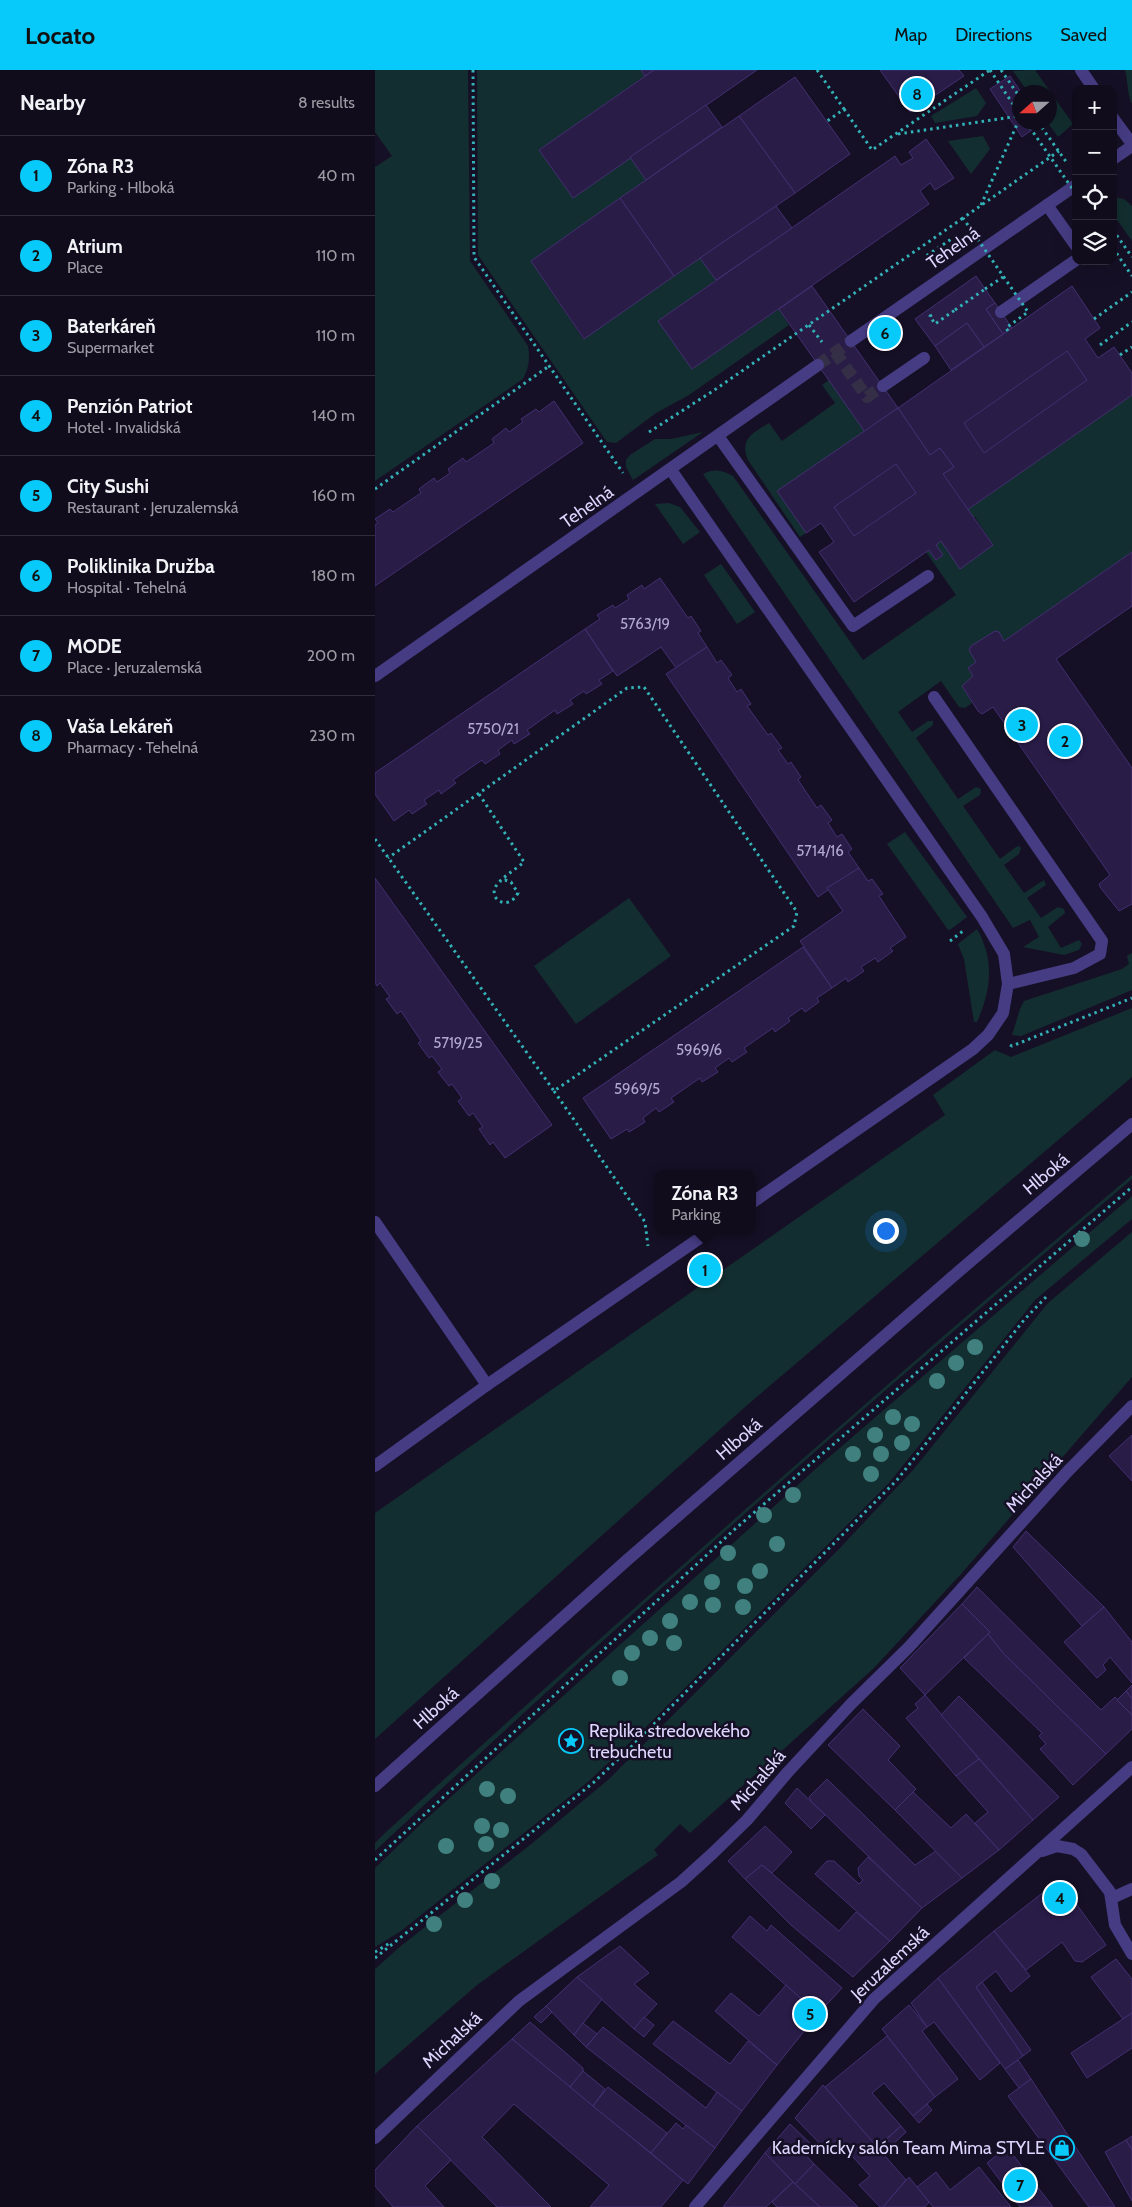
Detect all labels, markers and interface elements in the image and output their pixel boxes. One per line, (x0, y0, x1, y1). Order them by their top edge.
text: Locato (25, 21, 95, 50)
text: Map (894, 24, 927, 46)
text: Directions (955, 24, 1032, 46)
text: Saved (1060, 24, 1107, 46)
pin: 8 (901, 75, 933, 113)
north arrow (1012, 85, 1057, 130)
map controls (1072, 85, 1117, 265)
button: + (1072, 85, 1117, 130)
text: Nearby (20, 90, 86, 115)
text: 8 results (298, 93, 355, 112)
button: − (1072, 130, 1117, 175)
text: Zóna R3 (67, 155, 134, 178)
text: 1 (33, 166, 39, 185)
text: 40 m (317, 166, 355, 185)
button: locate (1072, 175, 1117, 220)
text: Parking · Hlboká (67, 178, 175, 197)
button: layers (1072, 220, 1117, 265)
street label: Tehelná (922, 222, 984, 274)
text: Atrium (67, 235, 123, 258)
text: 2 (32, 246, 40, 265)
text: 110 m (316, 246, 355, 265)
text: Place (67, 258, 103, 277)
pin: 6 (869, 314, 901, 352)
text: Baterkáreň (67, 315, 156, 338)
text: 3 (32, 326, 40, 345)
text: 110 m (316, 326, 355, 345)
text: Supermarket (67, 338, 154, 357)
text: Penzión Patriot (67, 395, 193, 418)
text: 4 (31, 406, 41, 425)
text: 140 m (312, 406, 355, 425)
text: Hotel · Invalidská (67, 418, 181, 437)
text: City Sushi (67, 475, 149, 498)
street label: Tehelná (556, 481, 618, 533)
text: 5 (32, 486, 40, 505)
text: 160 m (312, 486, 355, 505)
text: Restaurant · Jeruzalemská (67, 498, 238, 517)
text: Poliklinika Družba (67, 555, 215, 578)
text: 6 (32, 566, 41, 585)
text: 180 m (311, 566, 355, 585)
text: Hospital · Tehelná (67, 578, 186, 597)
house number: 5763/19 (620, 615, 670, 633)
text: MODE (67, 635, 122, 658)
text: 7 (32, 646, 40, 665)
text: 200 m (307, 646, 355, 665)
text: Place · Jeruzalemská (67, 658, 202, 677)
pin: 3 (1006, 706, 1038, 744)
text: Vaša Lekáreň (67, 715, 173, 738)
house number: 5750/21 (467, 720, 519, 738)
pin: 2 (1049, 722, 1081, 760)
text: 8 (31, 726, 41, 745)
text: 230 m (309, 726, 355, 745)
text: Pharmacy · Tehelná (67, 738, 198, 757)
house number: 5714/16 (796, 842, 844, 860)
house number: 5719/25 (433, 1034, 483, 1052)
house number: 5969/6 (676, 1041, 722, 1059)
house number: 5969/5 (614, 1080, 660, 1098)
street label: Hlboká (1019, 1148, 1074, 1200)
popup (654, 1170, 756, 1235)
text: Zóna R3 (671, 1182, 739, 1205)
text: Parking (671, 1205, 721, 1224)
your location (873, 1218, 899, 1244)
pin: 1 (689, 1251, 721, 1289)
street label: Hlboká (712, 1413, 767, 1465)
street label: Michalská (1001, 1448, 1067, 1517)
street label: Hlboká (409, 1682, 463, 1734)
place label: Replika stredovekého trebuchetu (589, 1720, 750, 1763)
place icon: Replika stredovekého trebuchetu (558, 1728, 584, 1754)
street label: Michalská (726, 1745, 791, 1815)
pin: 4 (1044, 1879, 1076, 1917)
street label: Jeruzalemská (846, 1921, 934, 2005)
pin: 5 (794, 1995, 826, 2033)
street label: Michalská (418, 2007, 487, 2073)
shop icon: Kadernícky salón Team Mima STYLE (1049, 2135, 1075, 2161)
place label: Kadernícky salón Team Mima STYLE (772, 2137, 1045, 2159)
pin: 7 (1004, 2166, 1036, 2204)

